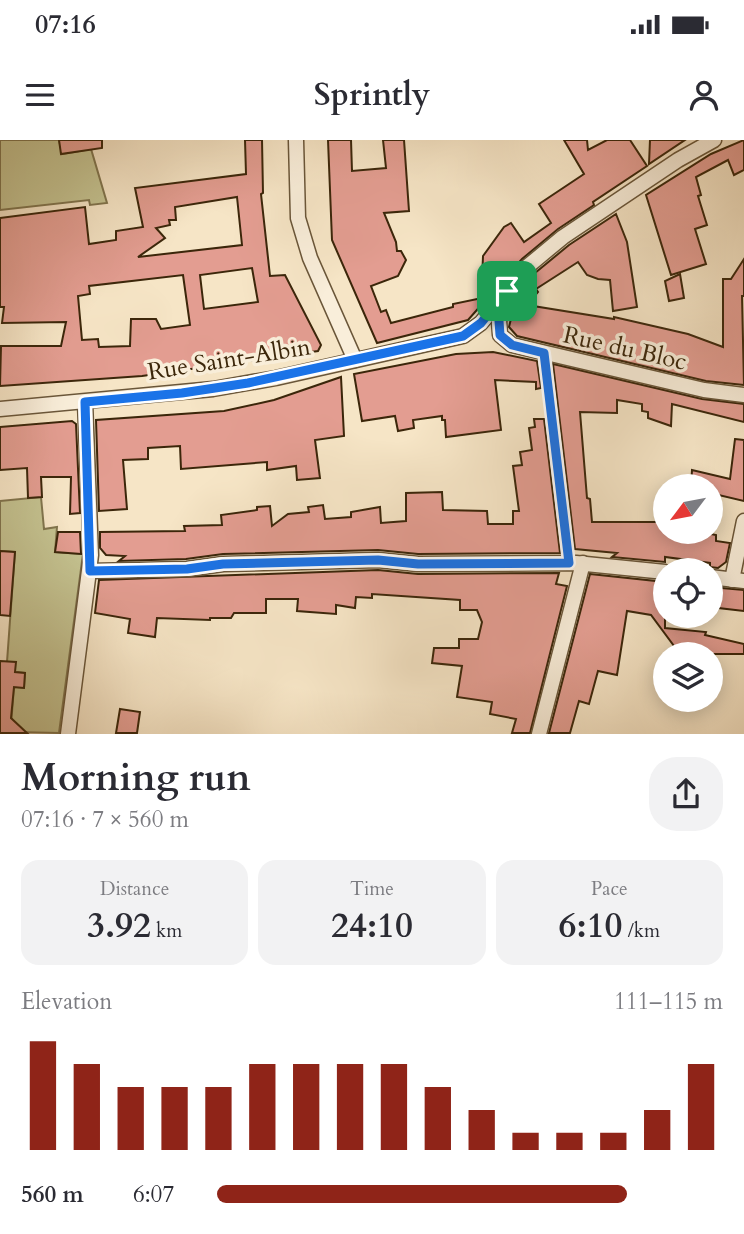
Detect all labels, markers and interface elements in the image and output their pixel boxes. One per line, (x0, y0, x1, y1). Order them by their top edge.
text: 07:16 (35, 7, 96, 42)
text: Sprintly (314, 73, 430, 117)
icon: menu (21, 76, 59, 114)
icon: person (685, 76, 723, 114)
pin (477, 261, 537, 321)
icon: arrive (488, 272, 526, 310)
street label: Rue du Bloc (560, 318, 690, 379)
street label: Rue Saint-Albin (145, 330, 313, 389)
north arrow (653, 474, 723, 544)
map controls (653, 474, 723, 712)
button: locate (653, 558, 723, 628)
button: layers (653, 642, 723, 712)
text: Morning run (21, 752, 251, 804)
button: share (649, 757, 723, 831)
text: 07:16 · 7 × 560 m (21, 804, 189, 835)
text: Distance (100, 876, 169, 902)
text: Time (350, 876, 394, 902)
text: Pace (591, 876, 628, 902)
text: 3.92 (87, 902, 151, 950)
text: 24:10 (331, 902, 413, 950)
text: 6:10 (559, 902, 623, 950)
text: km (151, 918, 182, 944)
text: /km (623, 918, 660, 944)
text: Elevation (21, 986, 112, 1017)
text: 111–115 m (614, 986, 723, 1017)
text: 560 m (21, 1179, 84, 1210)
text: 6:07 (133, 1179, 174, 1210)

